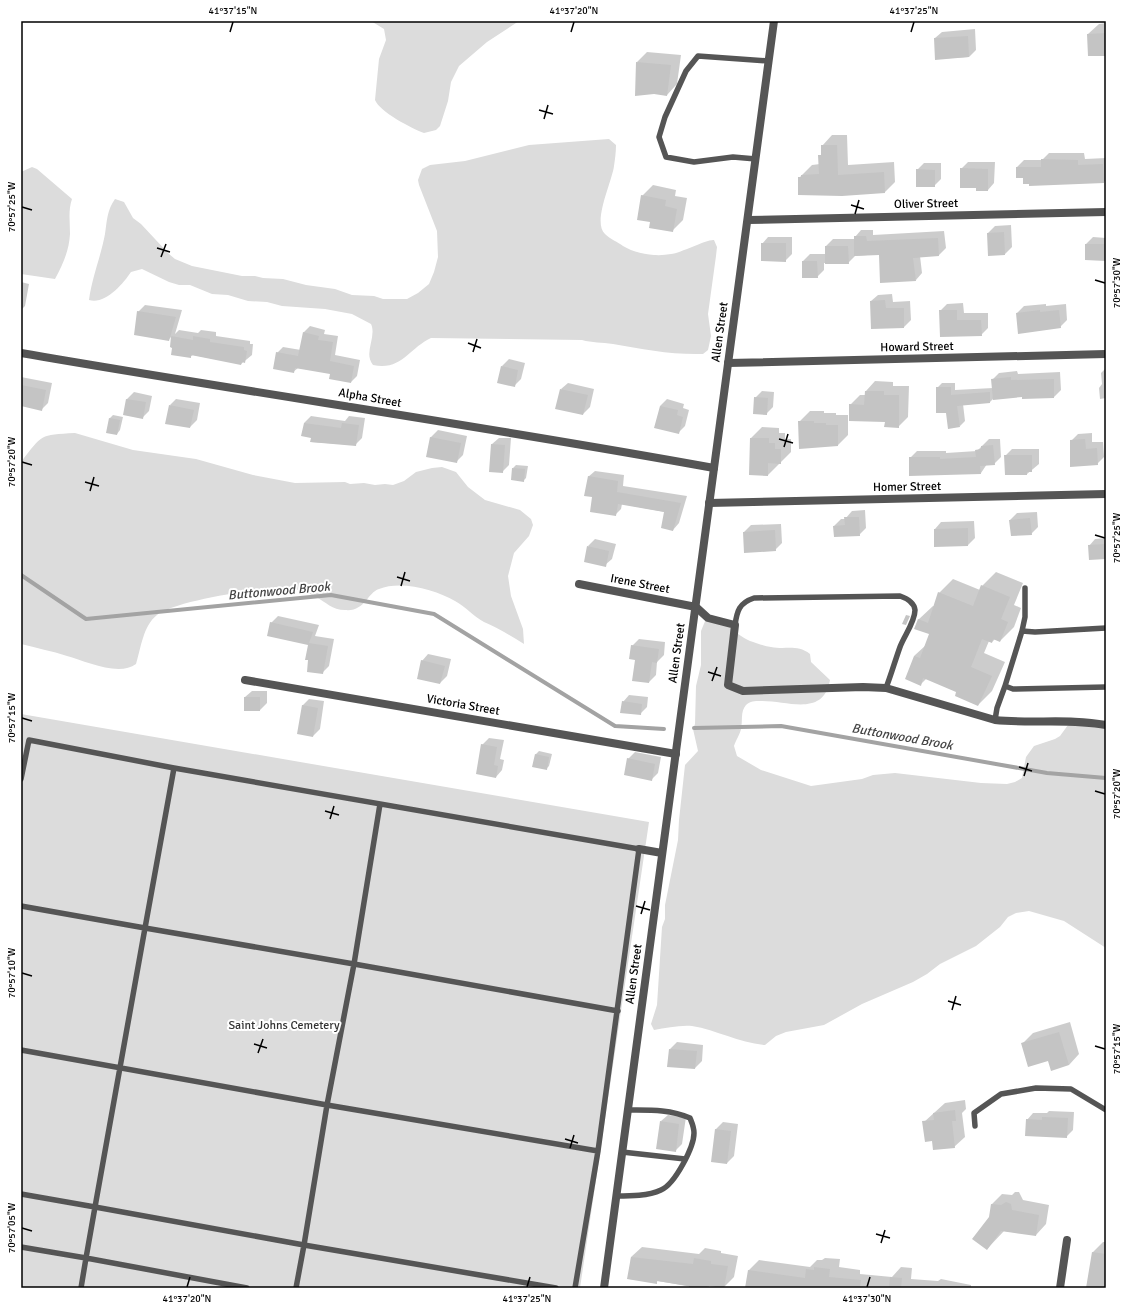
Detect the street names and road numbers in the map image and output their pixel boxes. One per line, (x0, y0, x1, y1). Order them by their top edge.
street label: Oliver Street (894, 196, 958, 212)
street label: Allen Street (708, 301, 732, 363)
street label: Howard Street (880, 339, 954, 355)
street label: Alpha Street (337, 385, 403, 411)
street label: Homer Street (873, 479, 941, 495)
street label: Irene Street (609, 571, 671, 597)
street label: Allen Street (665, 622, 689, 684)
street label: Victoria Street (425, 691, 501, 719)
street label: Allen Street (622, 943, 646, 1005)

